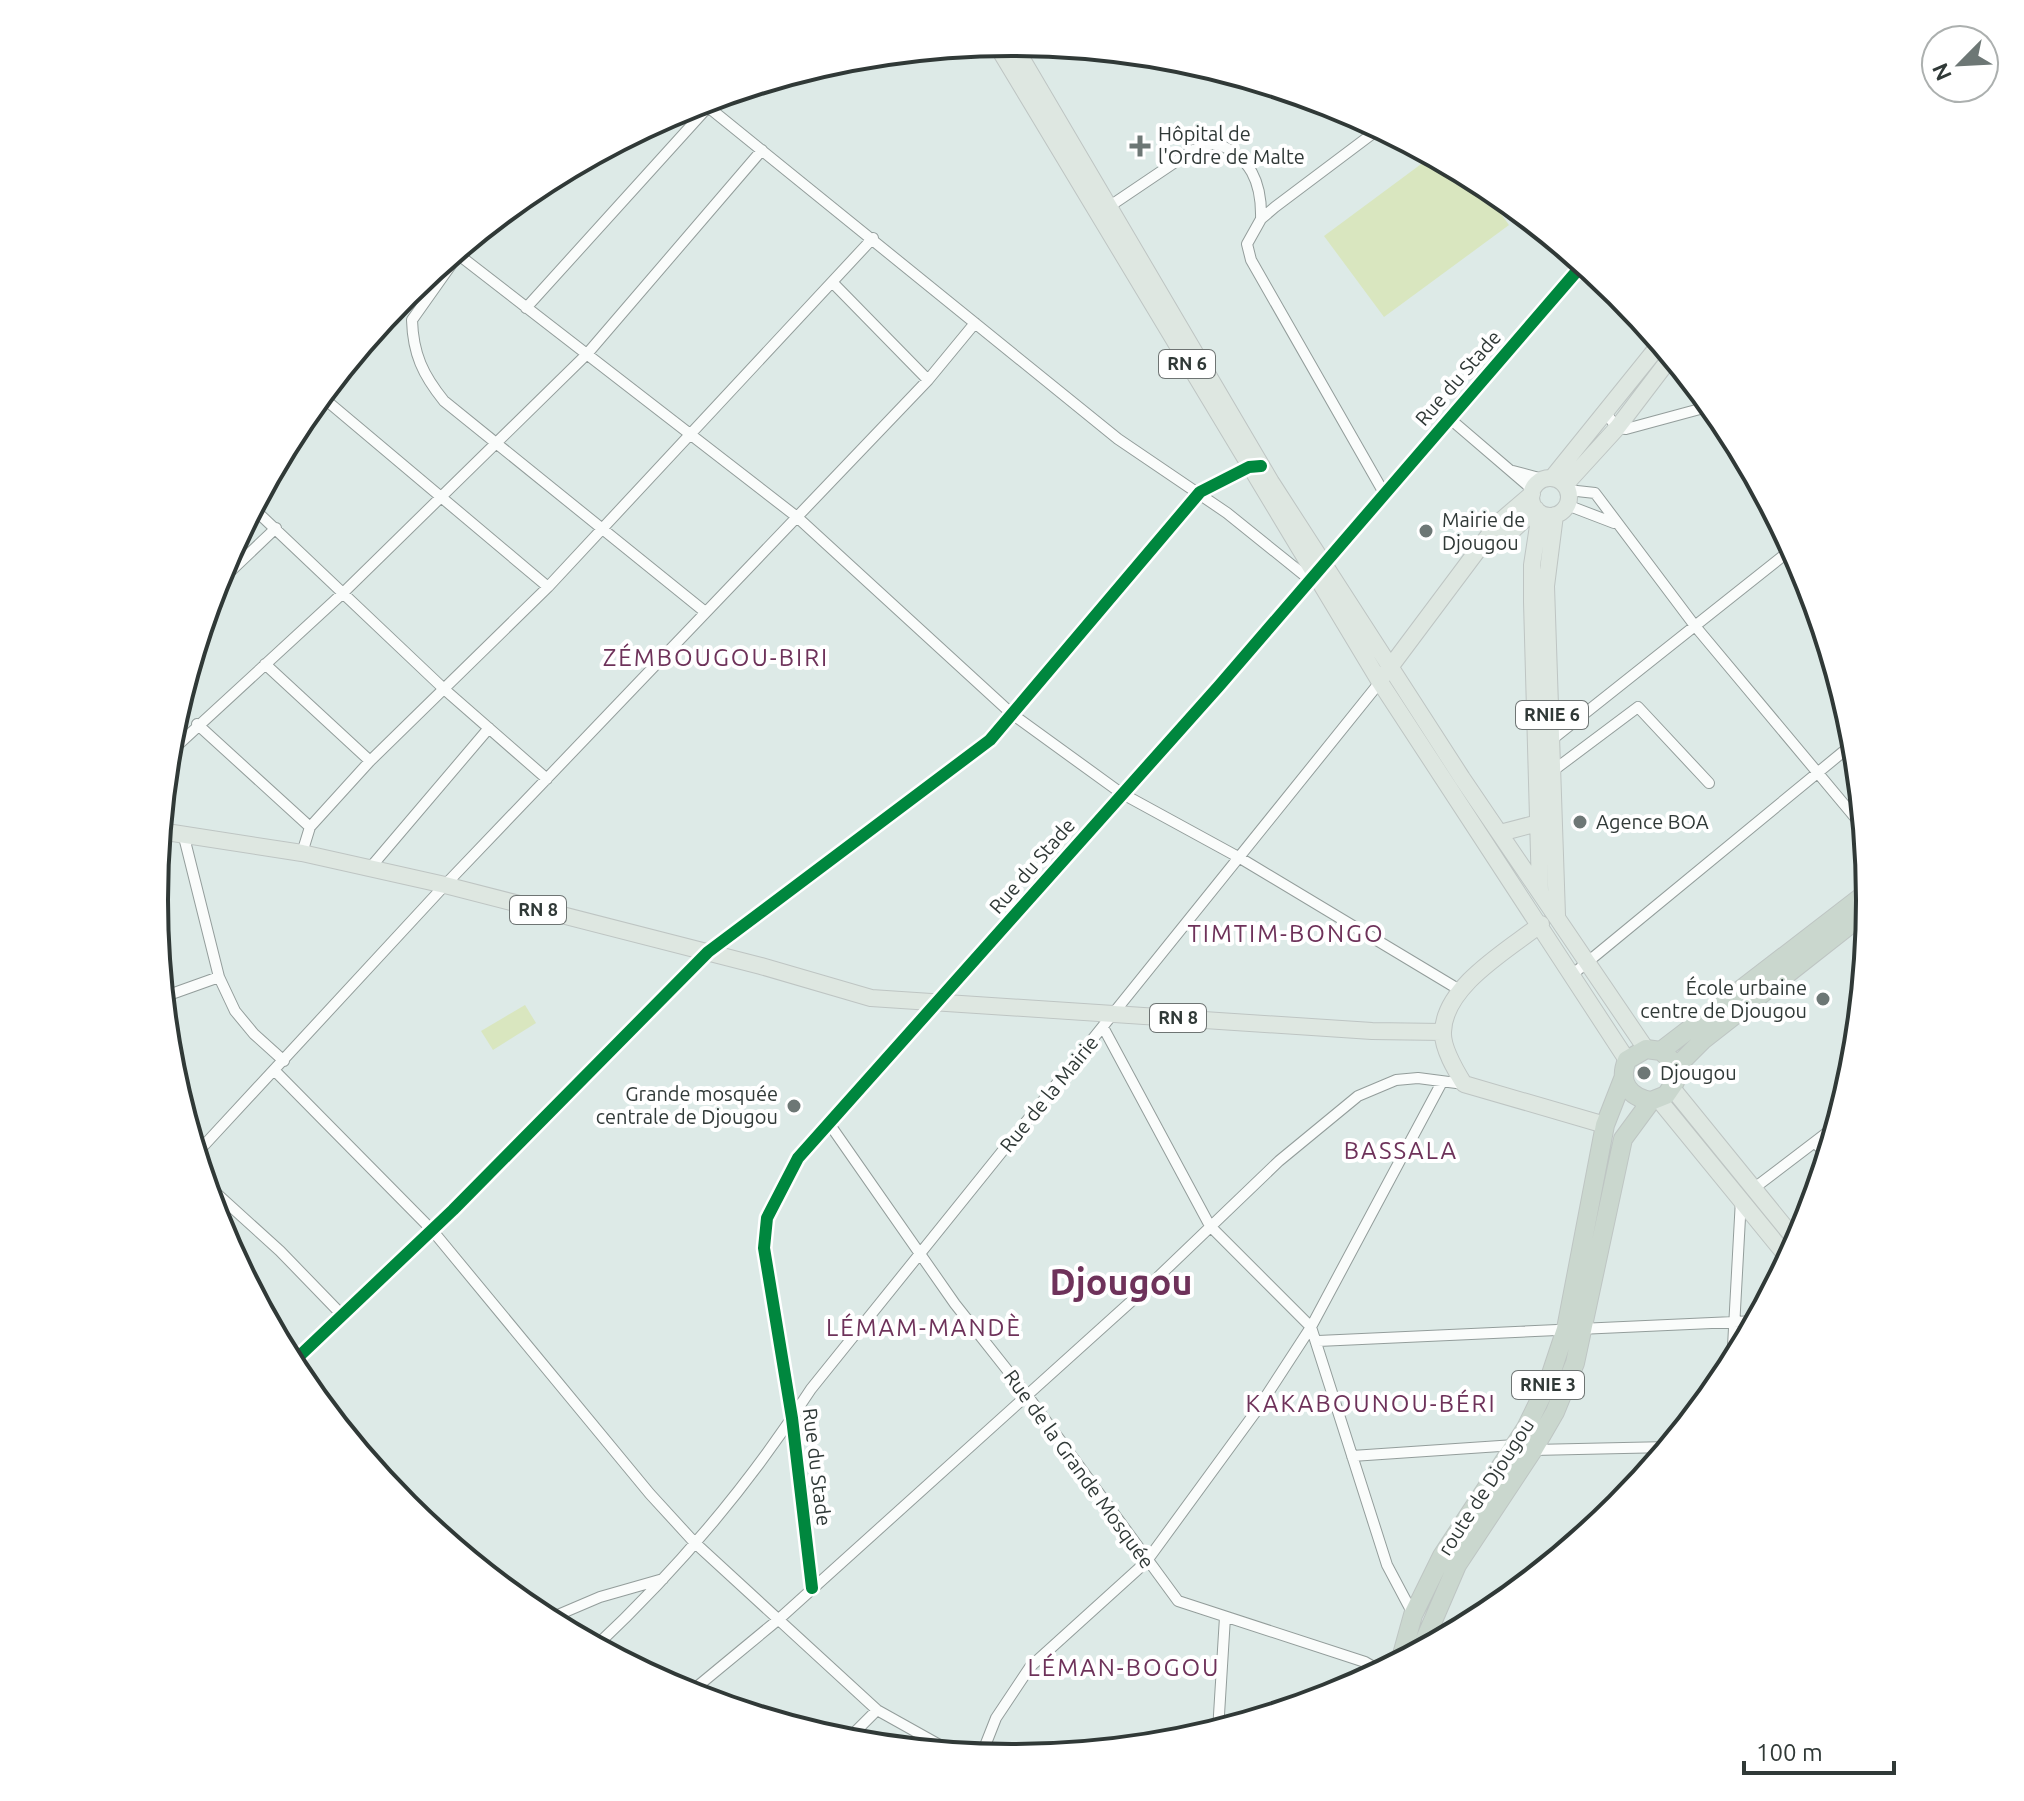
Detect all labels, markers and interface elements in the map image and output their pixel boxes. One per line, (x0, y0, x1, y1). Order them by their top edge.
north arrow (1920, 24, 2000, 104)
text: N (1927, 60, 1956, 85)
place label: Hôpital de l'Ordre de Malte (1158, 122, 1305, 168)
marker: Hôpital de l'Ordre de Malte (1129, 135, 1151, 157)
street label: Rue du Stade (1410, 325, 1505, 430)
road number: RN 6 (1159, 350, 1215, 378)
place label: Mairie de Djougou (1442, 508, 1525, 554)
marker: Mairie de Djougou (1417, 522, 1435, 540)
district label: ZÉMBOUGOU-BIRI (603, 643, 829, 671)
road number: RNIE 6 (1516, 701, 1588, 729)
place label: Agence BOA (1596, 810, 1709, 833)
street label: Rue du Stade (984, 813, 1079, 918)
marker: Agence BOA (1571, 813, 1589, 831)
road number: RN 8 (510, 896, 566, 924)
district label: TIMTIM-BONGO (1187, 920, 1385, 947)
place label: École urbaine centre de Djougou (1640, 976, 1807, 1022)
marker: École urbaine centre de Djougou (1814, 990, 1832, 1008)
road number: RN 8 (1150, 1004, 1206, 1032)
street label: Rue de la Mairie (995, 1031, 1103, 1156)
place label: Djougou (1660, 1061, 1737, 1084)
marker: Djougou (1635, 1064, 1653, 1082)
place label: Grande mosquée centrale de Djougou (596, 1082, 778, 1128)
marker: Grande mosquée centrale de Djougou (785, 1097, 803, 1115)
district label: BASSALA (1344, 1137, 1458, 1164)
district label: Djougou (1050, 1261, 1192, 1302)
district label: LÉMAM-MANDÈ (826, 1313, 1022, 1341)
street label: Rue de la Grande Mosquée (1000, 1365, 1159, 1572)
road number: RNIE 3 (1512, 1371, 1584, 1399)
district label: KAKABOUNOU-BÉRI (1245, 1389, 1497, 1417)
street label: Rue du Stade (799, 1407, 836, 1527)
street label: route de Djougou (1433, 1414, 1538, 1559)
district label: LÉMAN-BOGOU (1028, 1653, 1221, 1681)
scale bar (1744, 1725, 1894, 1775)
text: 100 m (1756, 1739, 1823, 1766)

